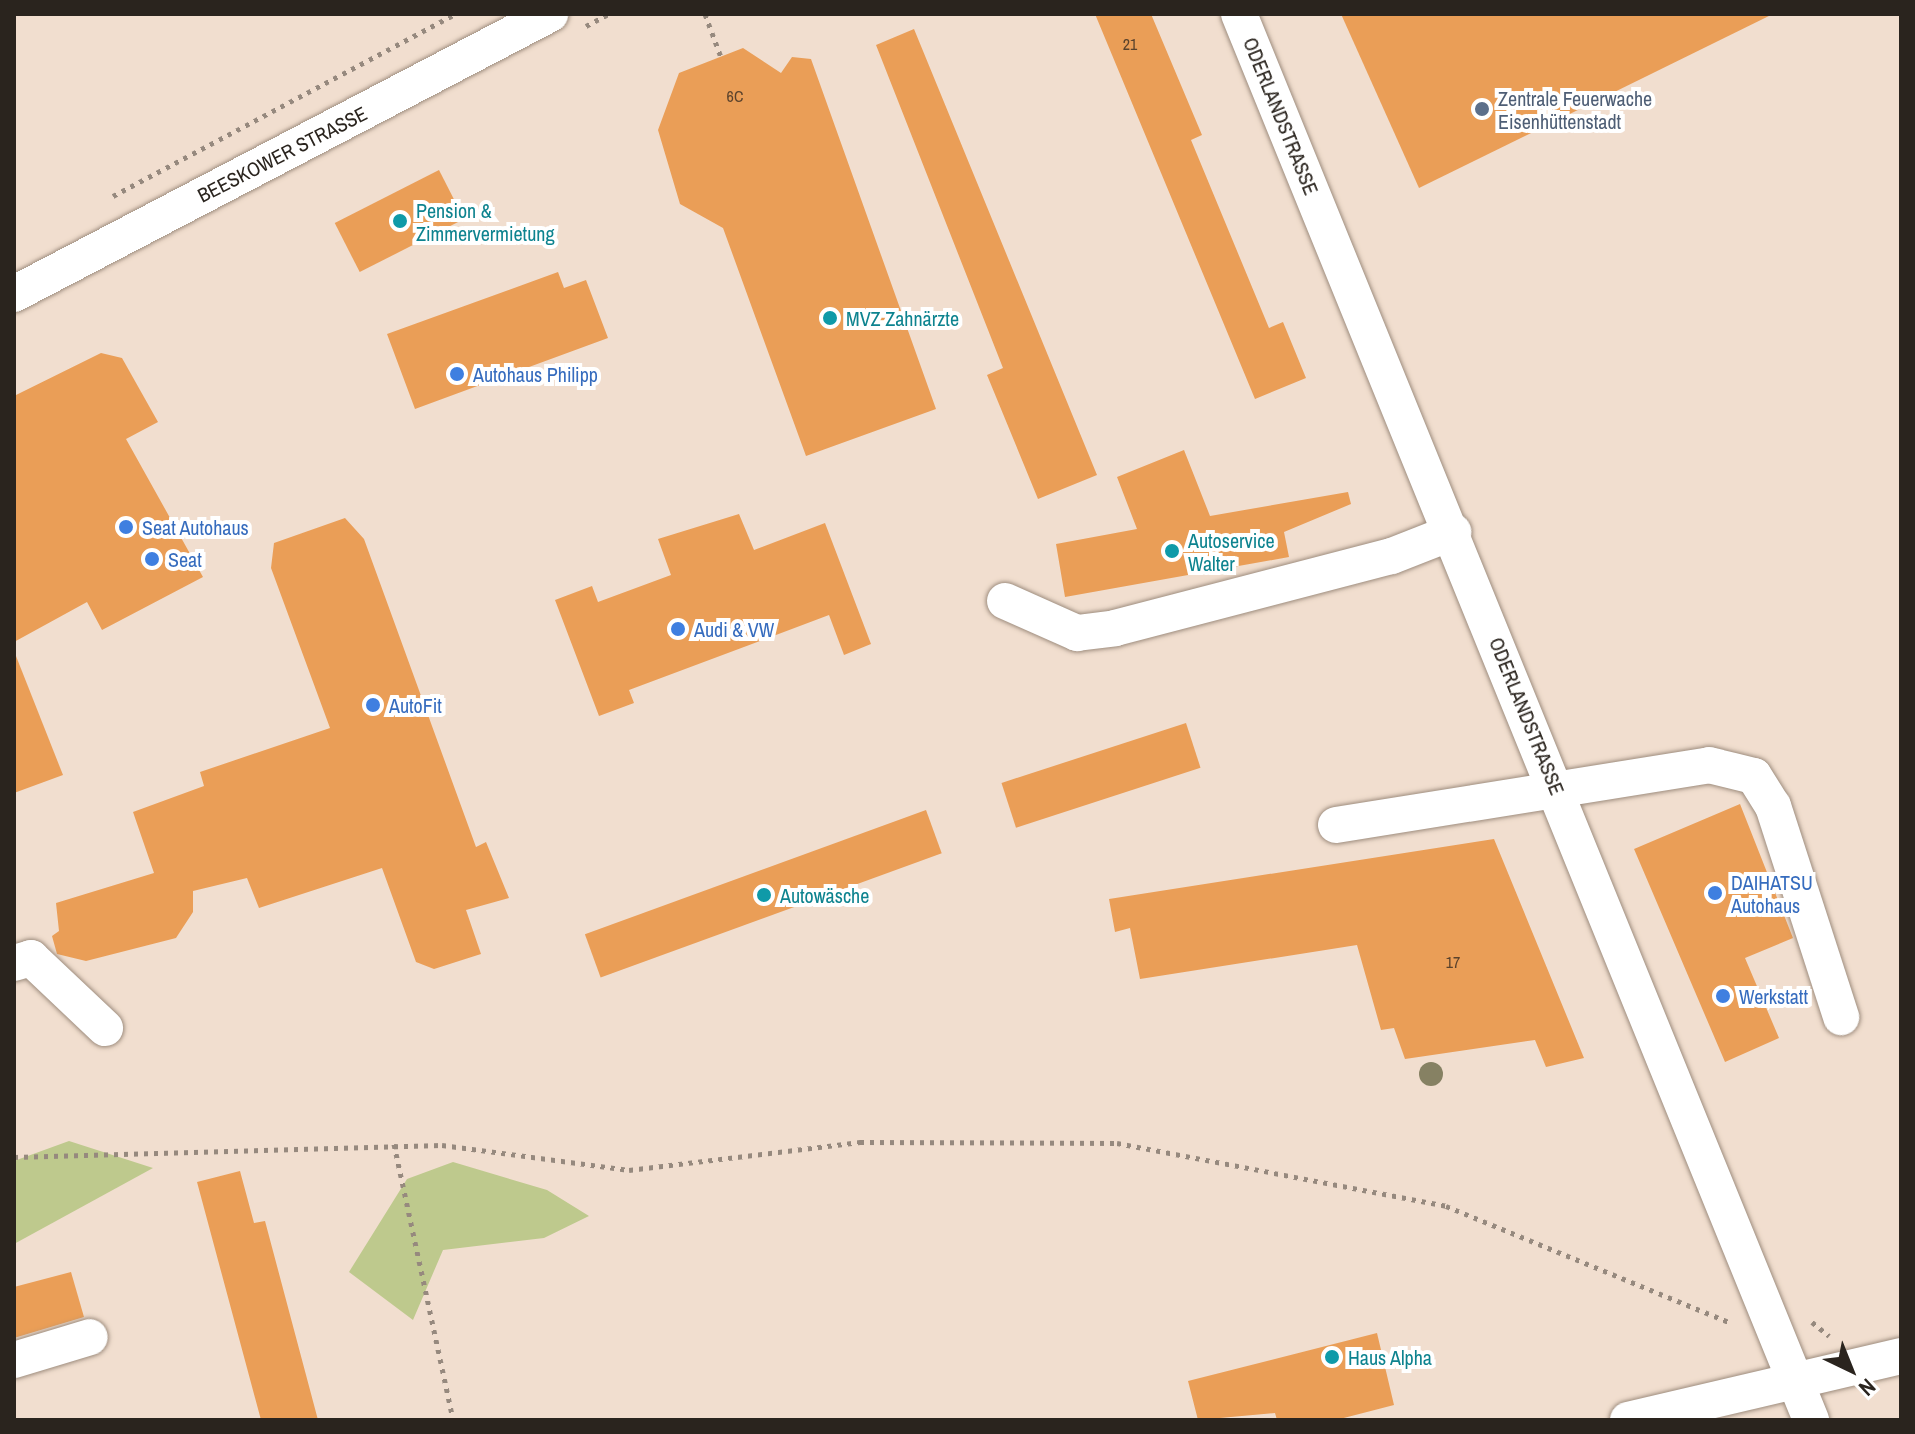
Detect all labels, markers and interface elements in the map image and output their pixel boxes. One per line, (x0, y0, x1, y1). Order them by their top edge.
house number: 21 (1123, 34, 1137, 54)
street label: ODERLANDSTRASSE (1238, 34, 1324, 198)
house number: 6C (727, 86, 743, 106)
place label: Zentrale Feuerwache Eisenhüttenstadt (1498, 86, 1652, 133)
marker: Zentrale Feuerwache Eisenhüttenstadt (1473, 100, 1491, 118)
street label: BEESKOWER STRASSE (193, 101, 371, 207)
place label: Pension & Zimmervermietung (416, 198, 555, 245)
marker: Pension & Zimmervermietung (391, 212, 409, 230)
place label: MVZ Zahnärzte (846, 306, 959, 330)
marker: MVZ Zahnärzte (821, 309, 839, 327)
place label: Autohaus Philipp (473, 362, 598, 386)
marker: Autohaus Philipp (448, 365, 466, 383)
place label: Seat Autohaus (142, 515, 250, 539)
marker: Seat Autohaus (117, 518, 135, 536)
place label: Autoservice Walter (1188, 528, 1275, 575)
marker: Autoservice Walter (1163, 542, 1181, 560)
place label: Seat (168, 547, 202, 571)
marker: Seat (143, 550, 161, 568)
place label: Audi & VW (694, 617, 774, 641)
marker: Audi & VW (669, 620, 687, 638)
street label: ODERLANDSTRASSE (1484, 634, 1570, 798)
place label: AutoFit (389, 693, 442, 717)
marker: AutoFit (364, 696, 382, 714)
place label: DAIHATSU Autohaus (1731, 870, 1813, 917)
place label: Autowäsche (780, 883, 869, 907)
marker: DAIHATSU Autohaus (1706, 884, 1724, 902)
marker: Autowäsche (755, 886, 773, 904)
house number: 17 (1446, 952, 1460, 972)
place label: Werkstatt (1739, 984, 1808, 1008)
marker: Werkstatt (1714, 987, 1732, 1005)
north arrow (1811, 1330, 1891, 1410)
place label: Haus Alpha (1348, 1345, 1433, 1369)
marker: Haus Alpha (1323, 1348, 1341, 1366)
text: N (1852, 1372, 1882, 1403)

